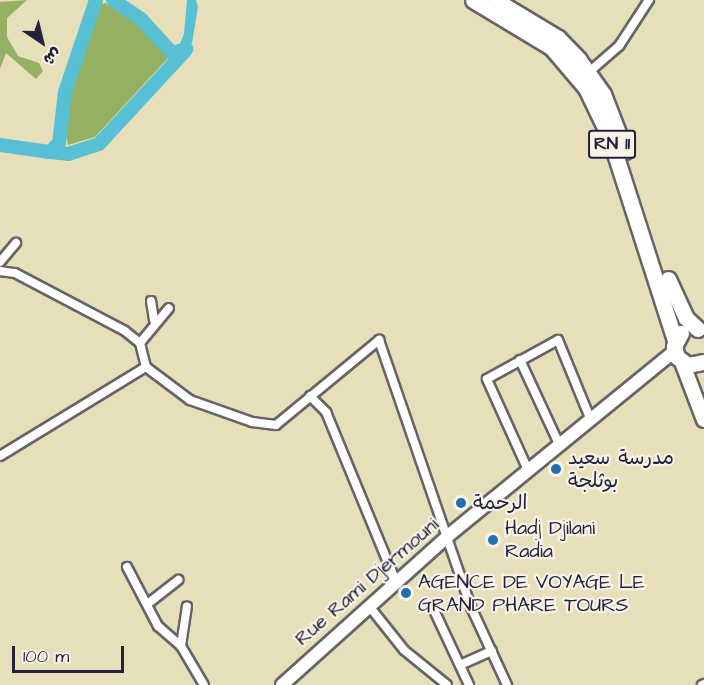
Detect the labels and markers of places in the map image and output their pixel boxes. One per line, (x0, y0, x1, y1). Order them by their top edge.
place label: مدرسة سعيد بوثلجة (568, 446, 674, 493)
marker: مدرسة سعيد بوثلجة (549, 462, 563, 476)
place label: الرحمة (473, 491, 527, 515)
marker: الرحمة (454, 496, 468, 510)
place label: Hadj Djilani Radia (505, 516, 595, 563)
marker: Hadj Djilani Radia (486, 533, 500, 547)
place label: AGENCE DE VOYAGE LE GRAND PHARE TOURS (418, 570, 645, 617)
marker: AGENCE DE VOYAGE LE GRAND PHARE TOURS (399, 586, 413, 600)

